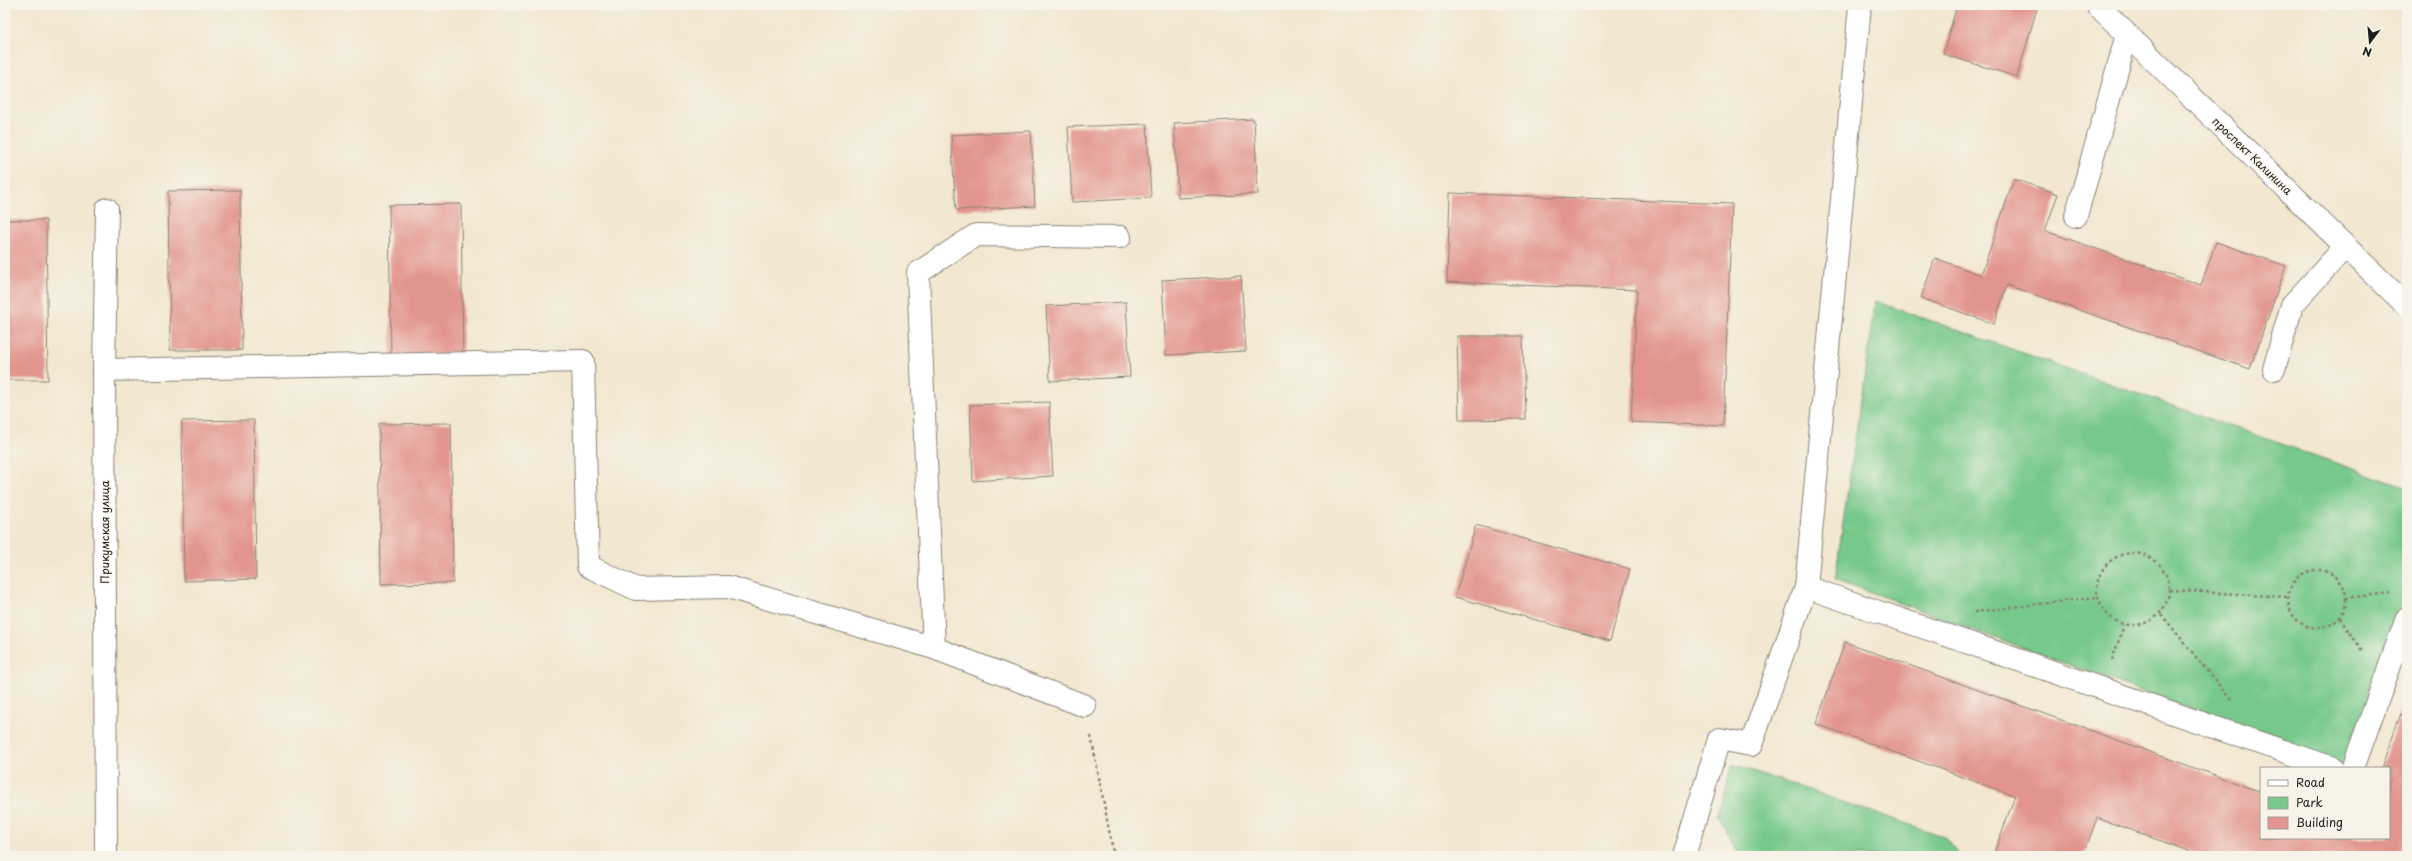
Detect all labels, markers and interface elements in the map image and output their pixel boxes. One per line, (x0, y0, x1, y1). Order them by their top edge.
north arrow (2350, 22, 2390, 62)
text: N (2360, 43, 2374, 61)
street label: проспект Калинина (2208, 113, 2296, 198)
street label: Прикумская улица (96, 480, 113, 584)
legend (2260, 767, 2390, 839)
text: Road (2296, 773, 2325, 791)
text: Park (2296, 793, 2323, 811)
text: Building (2296, 813, 2343, 831)

